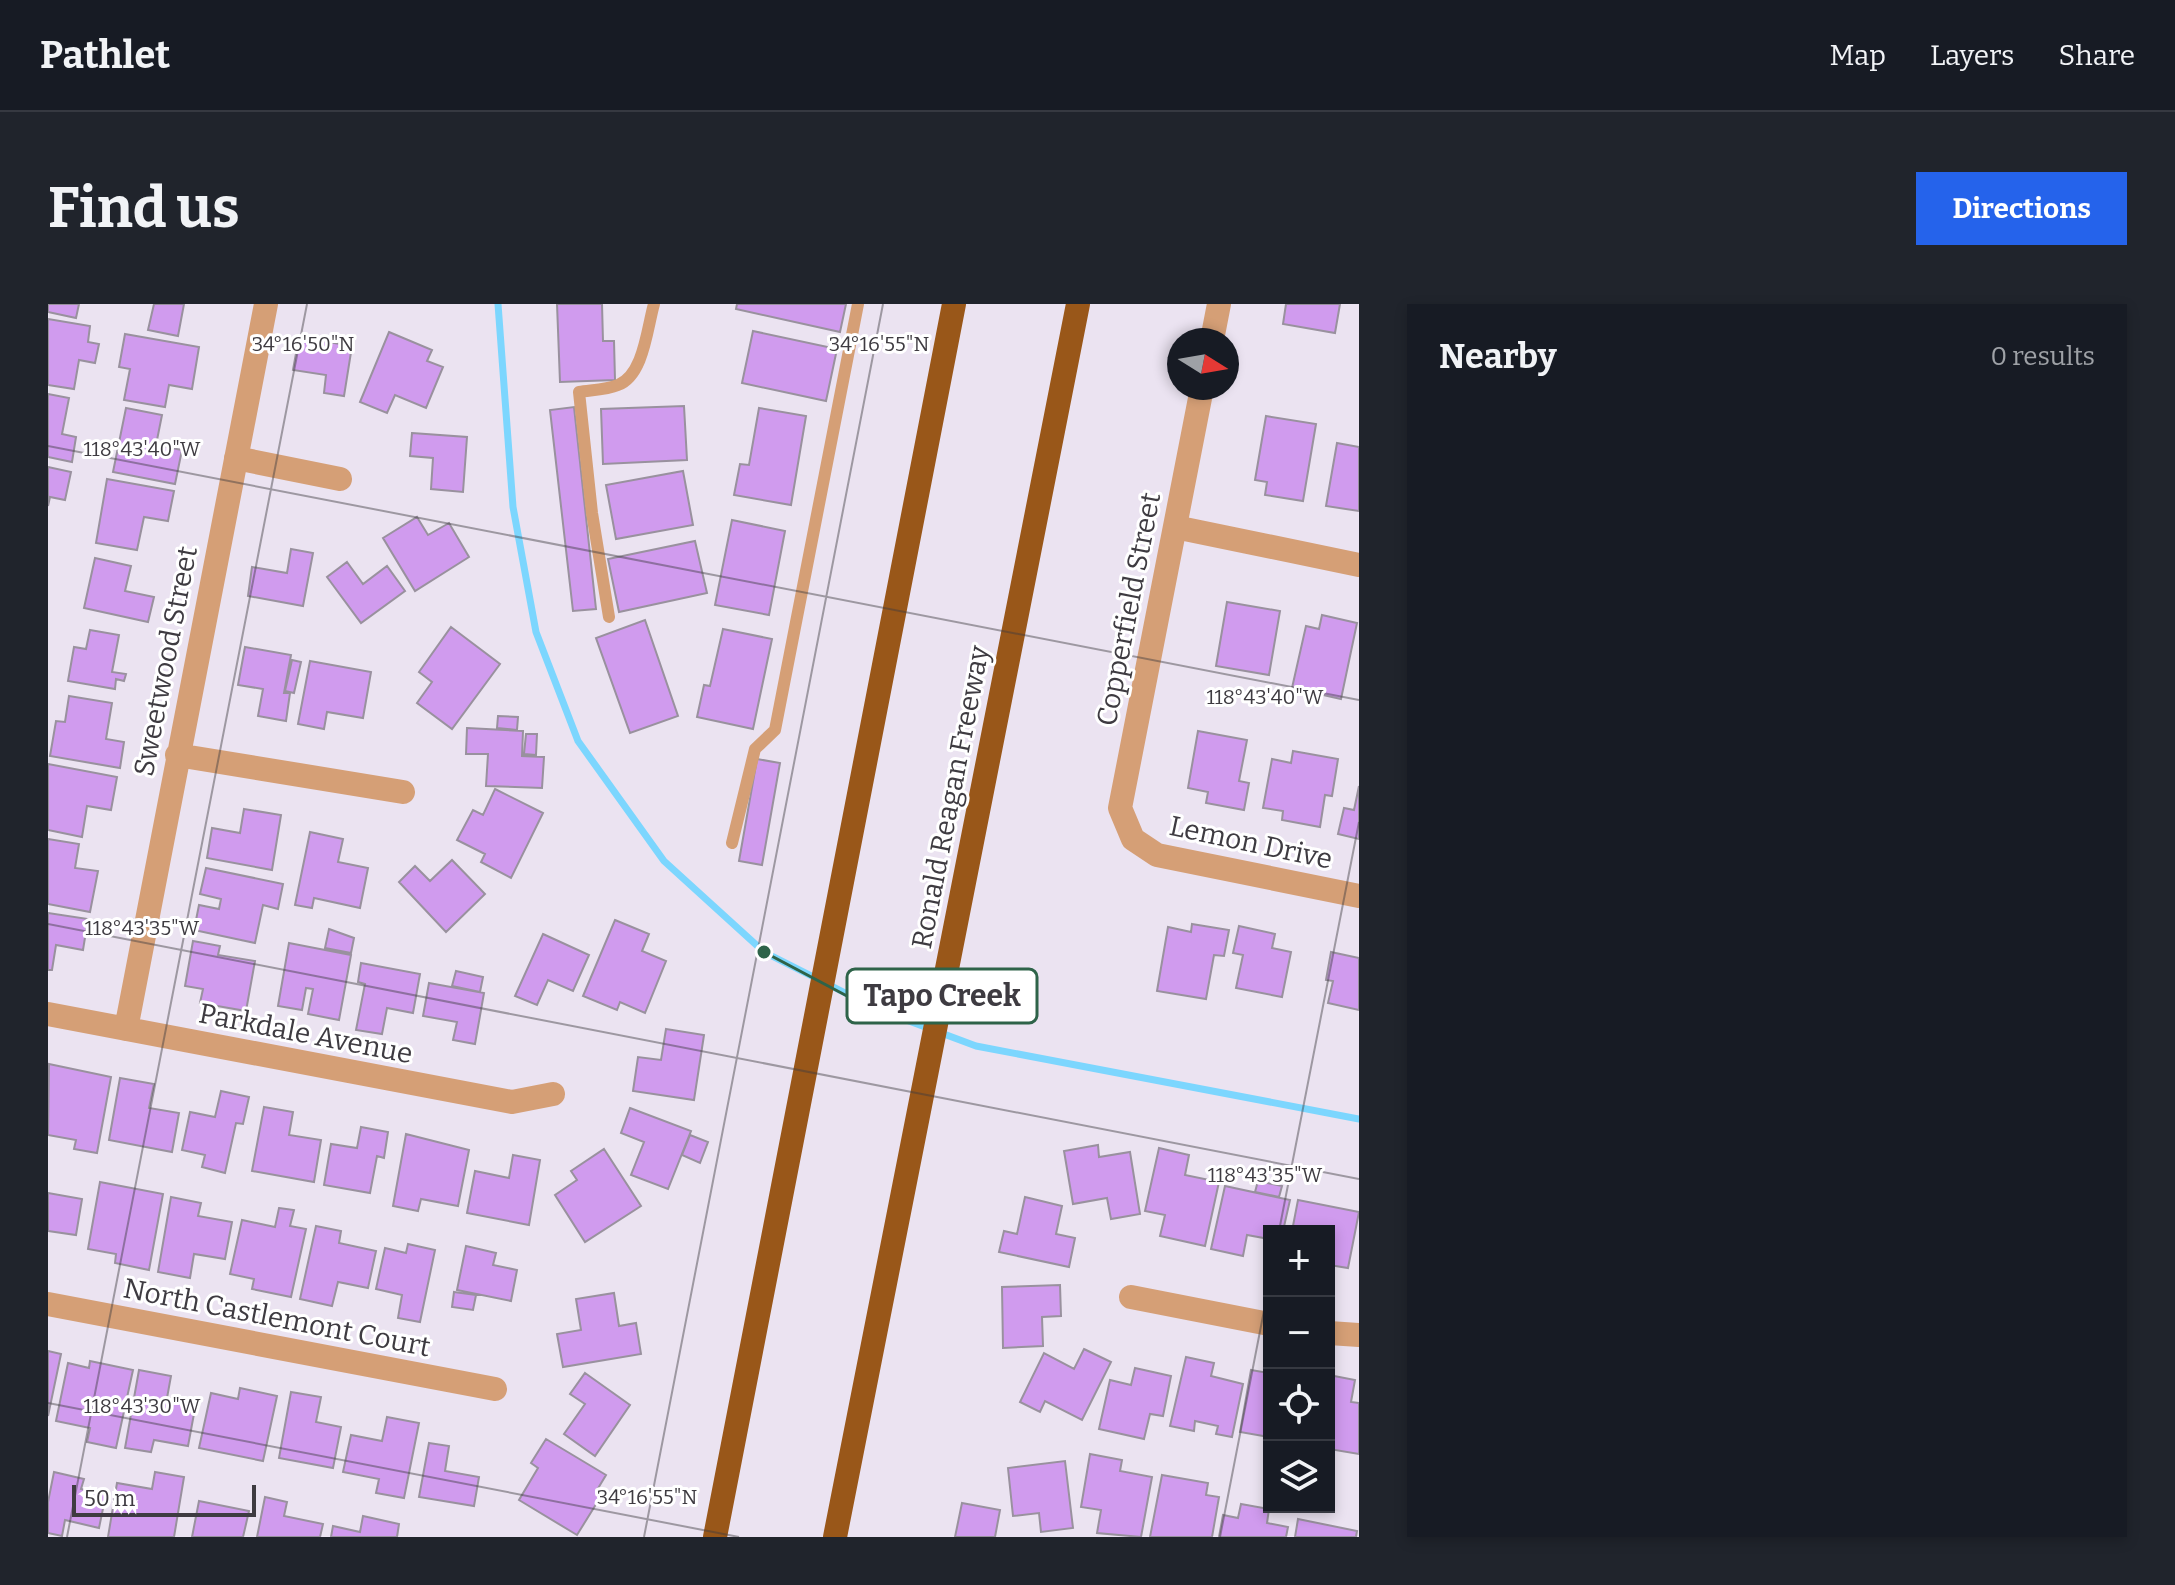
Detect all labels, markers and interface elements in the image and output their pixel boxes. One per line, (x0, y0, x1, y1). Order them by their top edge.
text: Pathlet (40, 32, 170, 78)
text: Map (1829, 39, 1886, 72)
text: Layers (1930, 39, 2014, 72)
text: Share (2058, 39, 2135, 72)
button: Directions (1916, 172, 2127, 245)
text: Find us (48, 175, 240, 242)
north arrow (1167, 328, 1239, 400)
text: 34°16'50"N (252, 332, 354, 356)
text: 34°16'55"N (829, 332, 929, 356)
text: Nearby (1439, 336, 1557, 377)
text: 0 results (1990, 341, 2095, 372)
text: 118°43'40"W (83, 437, 201, 461)
street label: Copperfield Street (1090, 490, 1167, 729)
street label: Sweetwood Street (127, 543, 204, 779)
street label: Ronald Reagan Freeway (905, 643, 996, 951)
text: 118°43'40"W (1206, 685, 1324, 709)
street label: Lemon Drive (1166, 809, 1335, 876)
text: 118°43'35"W (85, 916, 200, 940)
callout: Tapo Creek (847, 969, 1037, 1023)
text: Tapo Creek (863, 978, 1021, 1014)
street label: Parkdale Avenue (196, 997, 416, 1070)
text: 118°43'35"W (1208, 1163, 1323, 1187)
map controls (1263, 1225, 1335, 1513)
button: + (1263, 1225, 1335, 1297)
street label: North Castlemont Court (121, 1272, 433, 1363)
button: − (1263, 1297, 1335, 1369)
button: locate (1263, 1369, 1335, 1441)
text: 118°43'30"W (84, 1394, 201, 1418)
button: layers (1263, 1441, 1335, 1513)
scale bar (72, 1481, 256, 1517)
text: 50 m (84, 1485, 135, 1512)
text: 34°16'55"N (597, 1485, 697, 1509)

